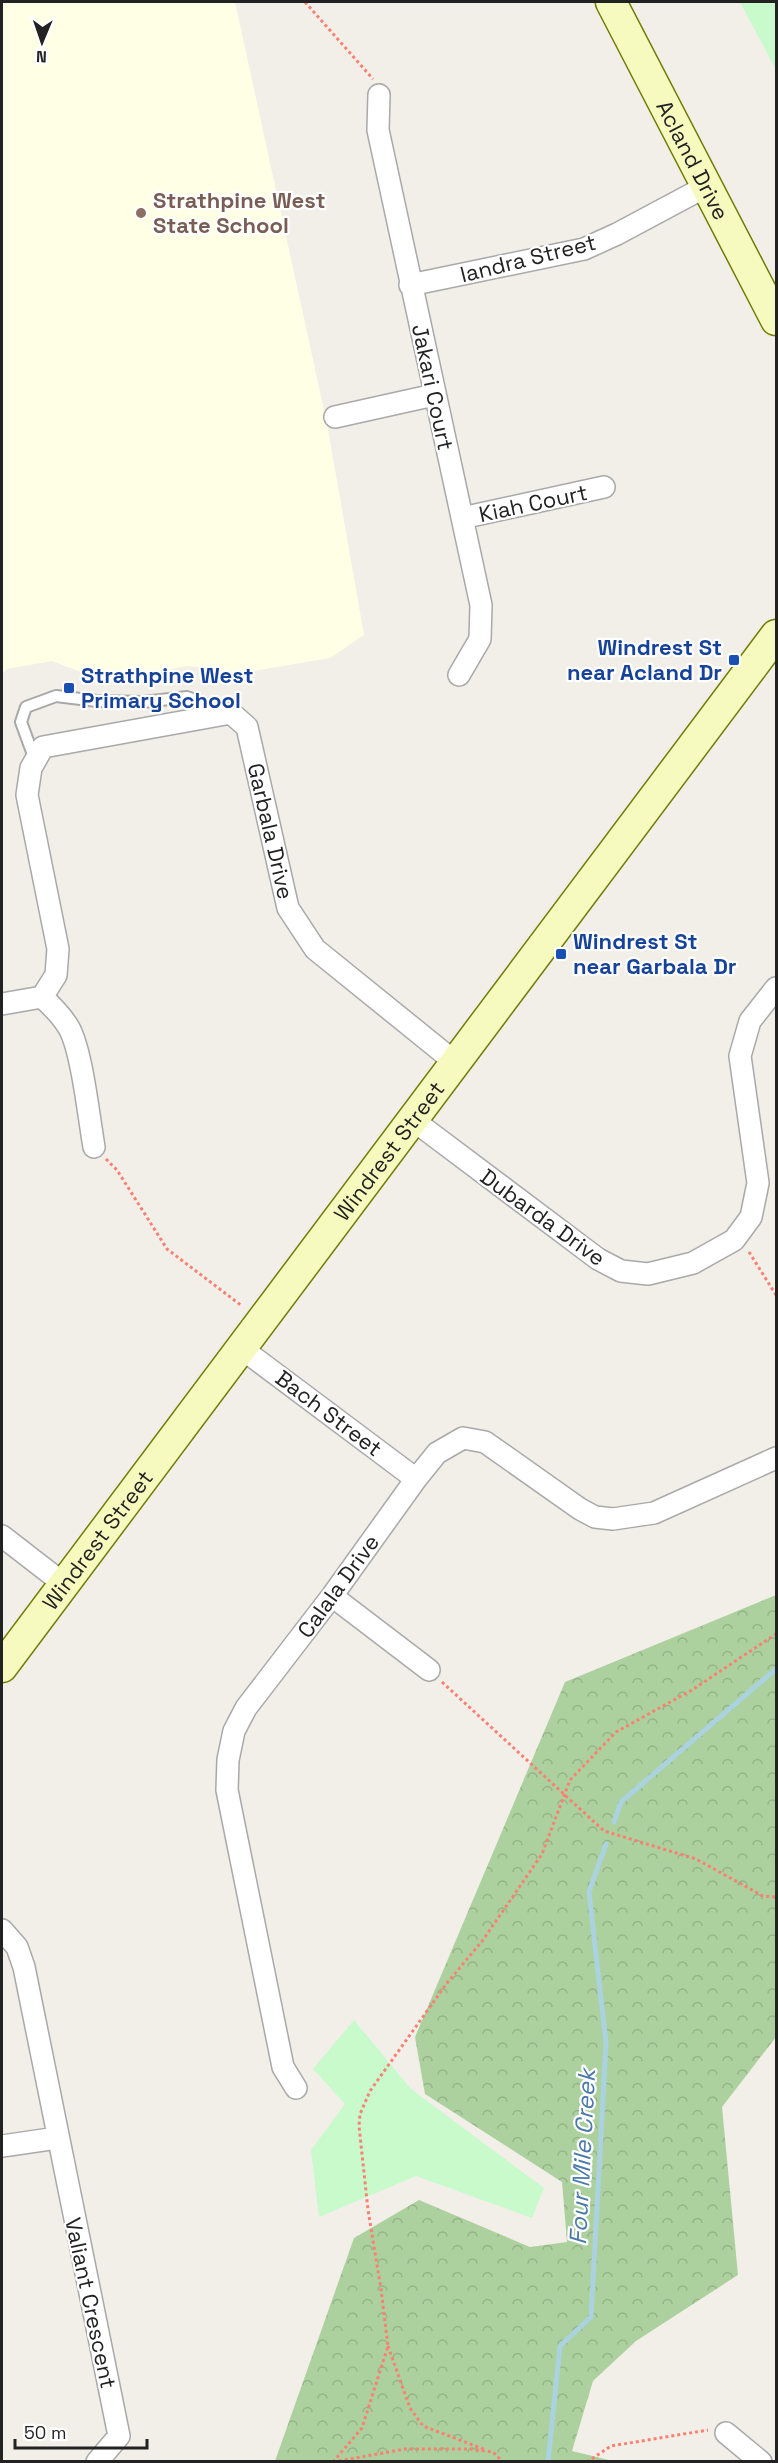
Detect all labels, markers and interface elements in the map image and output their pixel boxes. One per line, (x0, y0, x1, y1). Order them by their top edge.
north arrow (12, 12, 72, 72)
text: N (36, 46, 47, 67)
street label: Acland Drive (650, 95, 736, 225)
place label: Strathpine West State School (153, 186, 326, 239)
marker: Strathpine West State School (134, 206, 148, 220)
street label: Iandra Street (457, 228, 599, 288)
street label: Jakari Court (406, 321, 460, 453)
street label: Kiah Court (476, 478, 590, 528)
place label: Windrest St near Acland Dr (567, 633, 722, 686)
marker: Windrest St near Acland Dr (727, 653, 741, 667)
place label: Strathpine West Primary School (81, 661, 254, 714)
marker: Strathpine West Primary School (62, 681, 76, 695)
street label: Garbala Drive (242, 760, 300, 902)
place label: Windrest St near Garbala Dr (573, 927, 737, 980)
marker: Windrest St near Garbala Dr (554, 947, 568, 961)
street label: Windrest Street (327, 1076, 451, 1226)
street label: Dubarda Drive (475, 1162, 611, 1272)
street label: Bach Street (270, 1364, 388, 1462)
street label: Windrest Street (36, 1464, 159, 1615)
street label: Calala Drive (291, 1529, 385, 1643)
water label: Four Mile Creek (562, 2065, 602, 2246)
street label: Valiant Crescent (59, 2215, 123, 2391)
scale bar (15, 2412, 147, 2450)
text: 50 m (24, 2421, 66, 2444)

